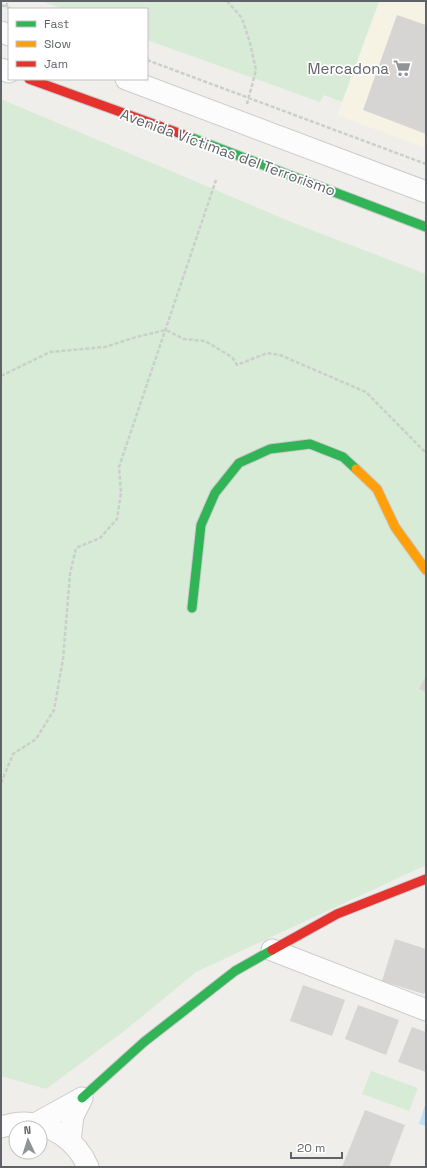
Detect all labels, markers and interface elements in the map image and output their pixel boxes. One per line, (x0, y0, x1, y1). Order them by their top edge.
legend (8, 8, 148, 80)
text: Fast (44, 16, 69, 32)
text: Slow (44, 36, 71, 52)
text: Jam (44, 56, 68, 72)
supermarket icon: Mercadona (392, 58, 412, 78)
place label: Mercadona (308, 59, 389, 78)
street label: Avenida Víctimas del Terrorismo (118, 104, 338, 200)
north arrow (8, 1120, 48, 1160)
text: N (23, 1123, 31, 1137)
scale bar (291, 1134, 342, 1160)
text: 20 m (297, 1140, 325, 1156)

